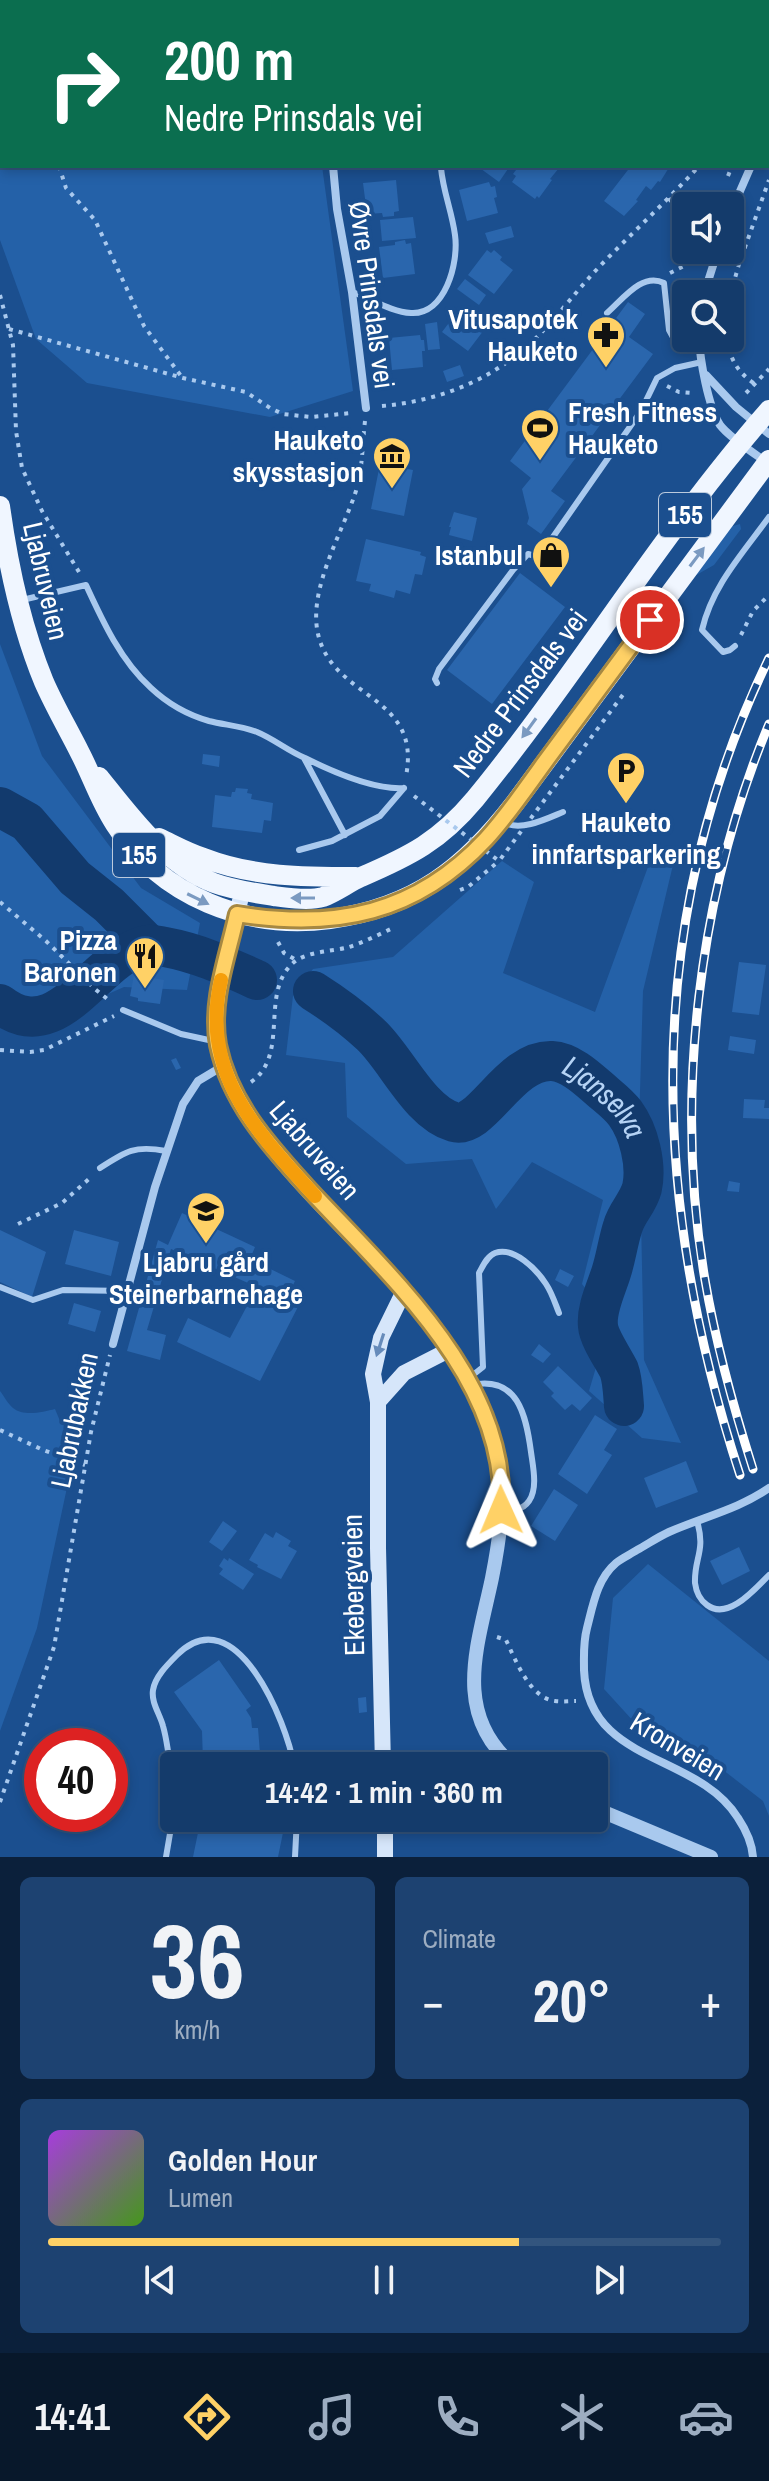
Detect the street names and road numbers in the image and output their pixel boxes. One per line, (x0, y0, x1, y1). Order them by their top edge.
street label: Øvre Prinsdals vei (340, 199, 404, 391)
road number: 155 (659, 493, 711, 537)
street label: Ljabruveien (14, 518, 78, 644)
street label: Nedre Prinsdals vei (444, 601, 596, 785)
road number: 155 (113, 833, 165, 877)
street label: Ljabruveien (261, 1092, 369, 1208)
street label: Ljabrubakken (41, 1349, 107, 1491)
street label: Ekebergveien (333, 1514, 373, 1656)
street label: Kronveien (623, 1703, 733, 1789)

